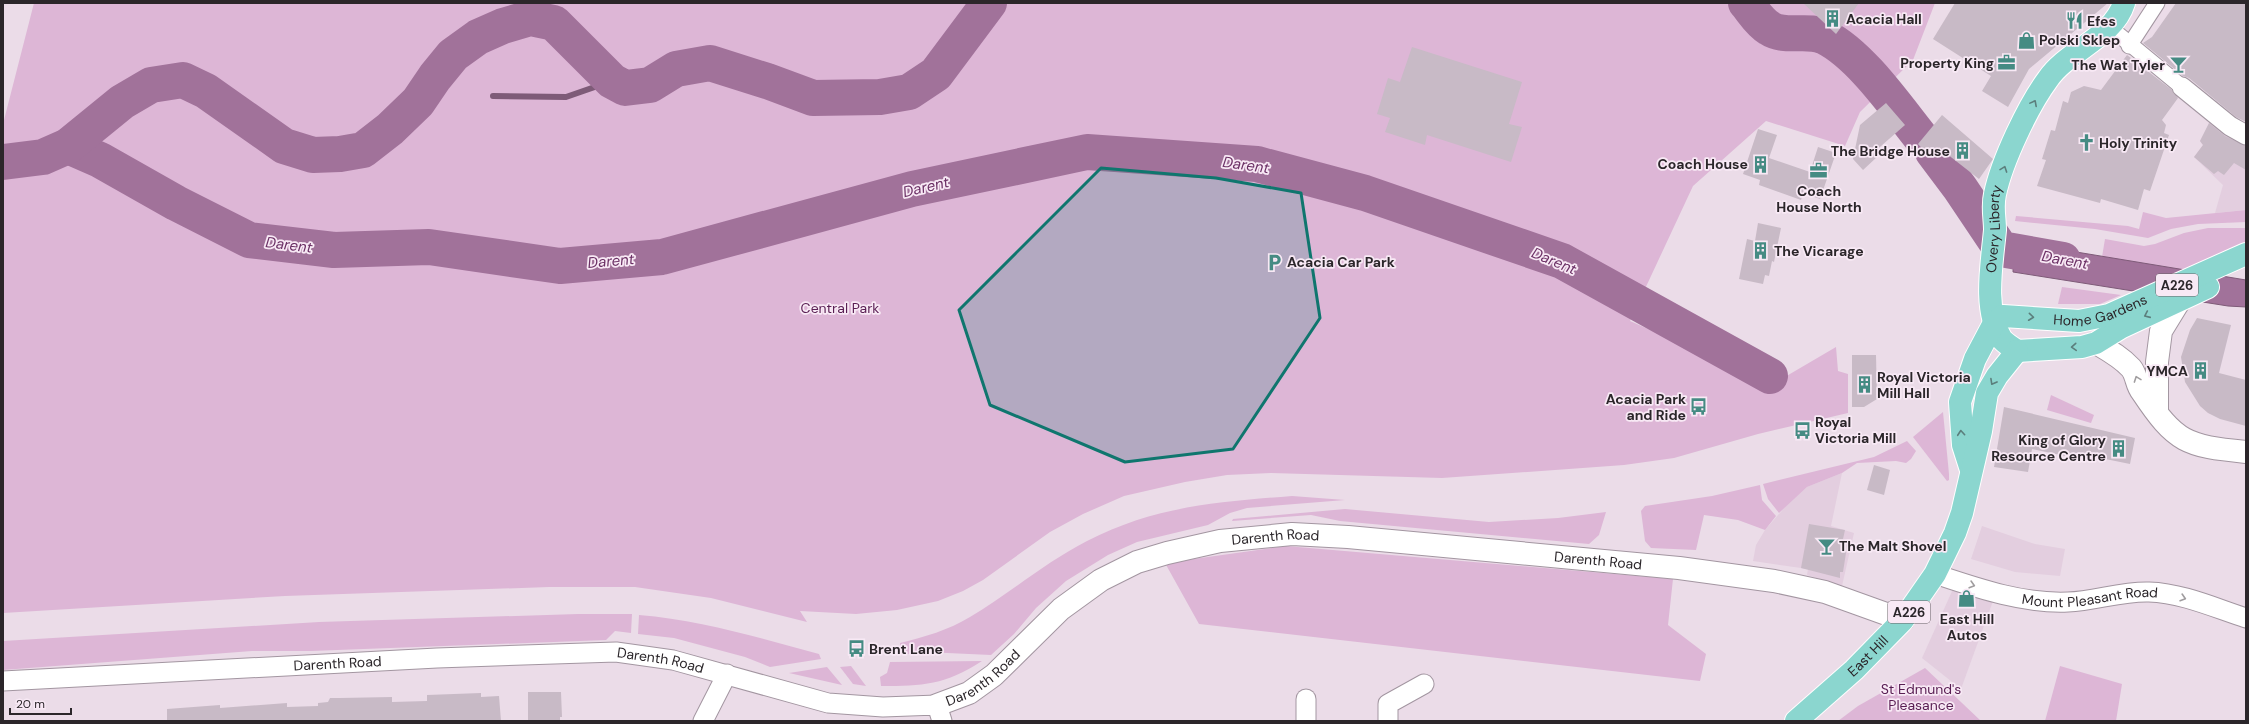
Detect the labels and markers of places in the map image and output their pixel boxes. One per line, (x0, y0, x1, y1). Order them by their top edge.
building icon: Acacia Hall (1823, 9, 1843, 29)
place label: Acacia Hall (1846, 10, 1922, 28)
restaurant icon: Efes (2064, 11, 2084, 31)
place label: Efes (2087, 12, 2116, 30)
shop icon: Polski Sklep (2016, 30, 2036, 50)
place label: Polski Sklep (2039, 31, 2120, 49)
office icon: Property King (1997, 53, 2017, 73)
place label: Property King (1900, 54, 1994, 72)
bar icon: The Wat Tyler (2168, 55, 2188, 75)
place label: The Wat Tyler (2071, 56, 2165, 74)
church icon: Holy Trinity (2076, 133, 2096, 153)
place label: Holy Trinity (2099, 134, 2178, 152)
building icon: The Bridge House (1953, 141, 1973, 161)
place label: The Bridge House (1831, 142, 1950, 160)
building icon: Coach House (1751, 154, 1771, 174)
place label: Coach House (1657, 155, 1748, 173)
office icon: Coach House North (1809, 161, 1829, 181)
place label: Coach House North (1776, 182, 1862, 216)
building icon: The Vicarage (1751, 241, 1771, 261)
place label: The Vicarage (1774, 242, 1864, 260)
parking icon: Acacia Car Park (1264, 252, 1284, 272)
place label: Acacia Car Park (1287, 253, 1395, 271)
building icon: YMCA (2191, 361, 2211, 381)
place label: YMCA (2147, 362, 2188, 380)
place label: Royal Victoria Mill Hall (1877, 368, 1971, 402)
building icon: Royal Victoria Mill Hall (1854, 375, 1874, 395)
place label: Acacia Park and Ride (1606, 390, 1686, 424)
bus stop icon: Acacia Park and Ride (1689, 397, 1709, 417)
place label: Royal Victoria Mill (1815, 413, 1896, 447)
bus stop icon: Royal Victoria Mill (1792, 420, 1812, 440)
place label: King of Glory Resource Centre (1991, 431, 2107, 465)
building icon: King of Glory Resource Centre (2109, 438, 2129, 458)
bar icon: The Malt Shovel (1816, 536, 1836, 556)
place label: The Malt Shovel (1839, 537, 1947, 555)
shop icon: East Hill Autos (1957, 589, 1977, 609)
place label: East Hill Autos (1940, 610, 1994, 644)
bus stop icon: Brent Lane (846, 639, 866, 659)
place label: Brent Lane (869, 640, 943, 658)

